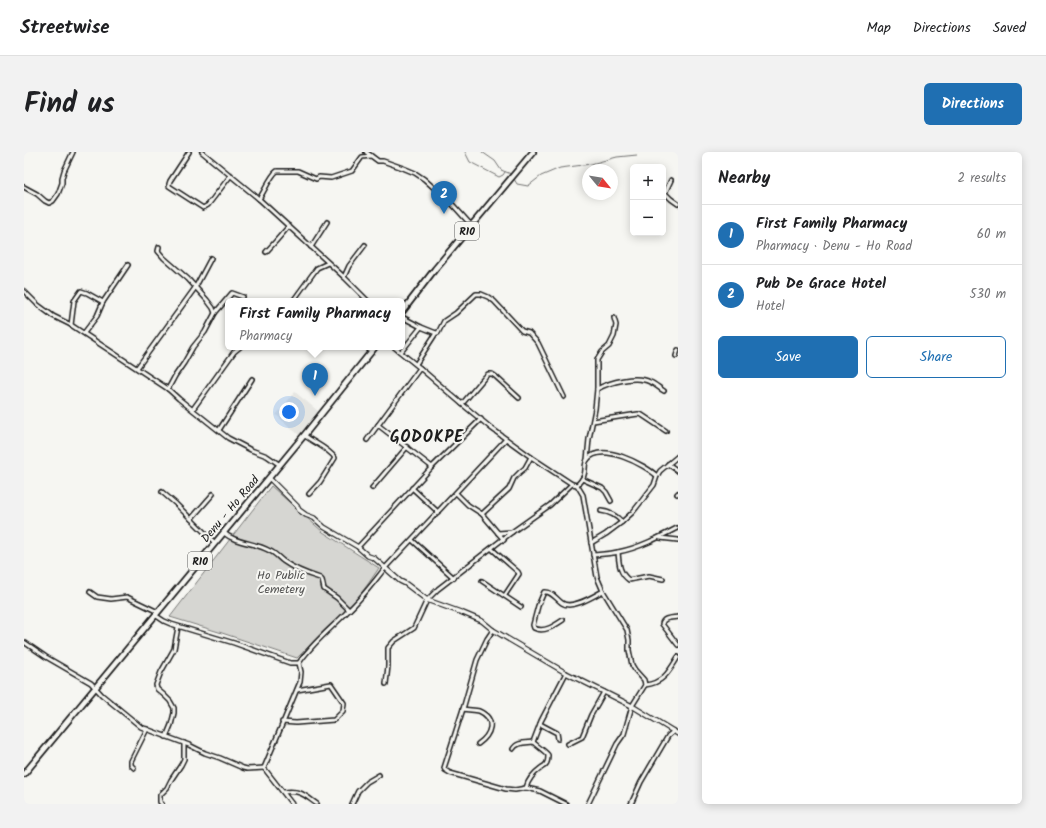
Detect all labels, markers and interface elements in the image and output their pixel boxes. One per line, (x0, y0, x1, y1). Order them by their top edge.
text: Streetwise (20, 13, 110, 43)
text: Map (866, 17, 891, 39)
text: Directions (913, 17, 971, 39)
text: Saved (993, 17, 1026, 39)
text: Find us (24, 82, 115, 127)
button: Directions (924, 83, 1022, 125)
north arrow (582, 164, 618, 200)
map controls (630, 164, 666, 236)
button: + (630, 164, 666, 200)
text: Nearby (718, 165, 770, 192)
text: 2 results (958, 168, 1006, 189)
pin: 2 (431, 181, 457, 214)
button: − (630, 200, 666, 236)
text: First Family Pharmacy (756, 212, 907, 236)
road number: R10 (455, 222, 479, 240)
text: 1 (729, 224, 733, 245)
text: 60 m (977, 224, 1006, 245)
text: Pharmacy · Denu - Ho Road (756, 236, 912, 257)
text: Pub De Grace Hotel (756, 272, 886, 296)
text: 2 (727, 284, 735, 305)
text: 530 m (970, 284, 1006, 305)
text: Hotel (756, 296, 785, 317)
popup (225, 298, 405, 350)
text: First Family Pharmacy (239, 302, 391, 326)
text: Pharmacy (239, 326, 292, 347)
button: Save (718, 336, 858, 378)
button: Share (866, 336, 1006, 378)
pin: 1 (302, 363, 328, 396)
your location (279, 402, 299, 422)
district label: GODOKPE (390, 425, 464, 450)
street label: Denu - Ho Road (196, 471, 265, 547)
road number: R10 (188, 552, 212, 570)
park label: Ho Public Cemetery (257, 566, 305, 599)

